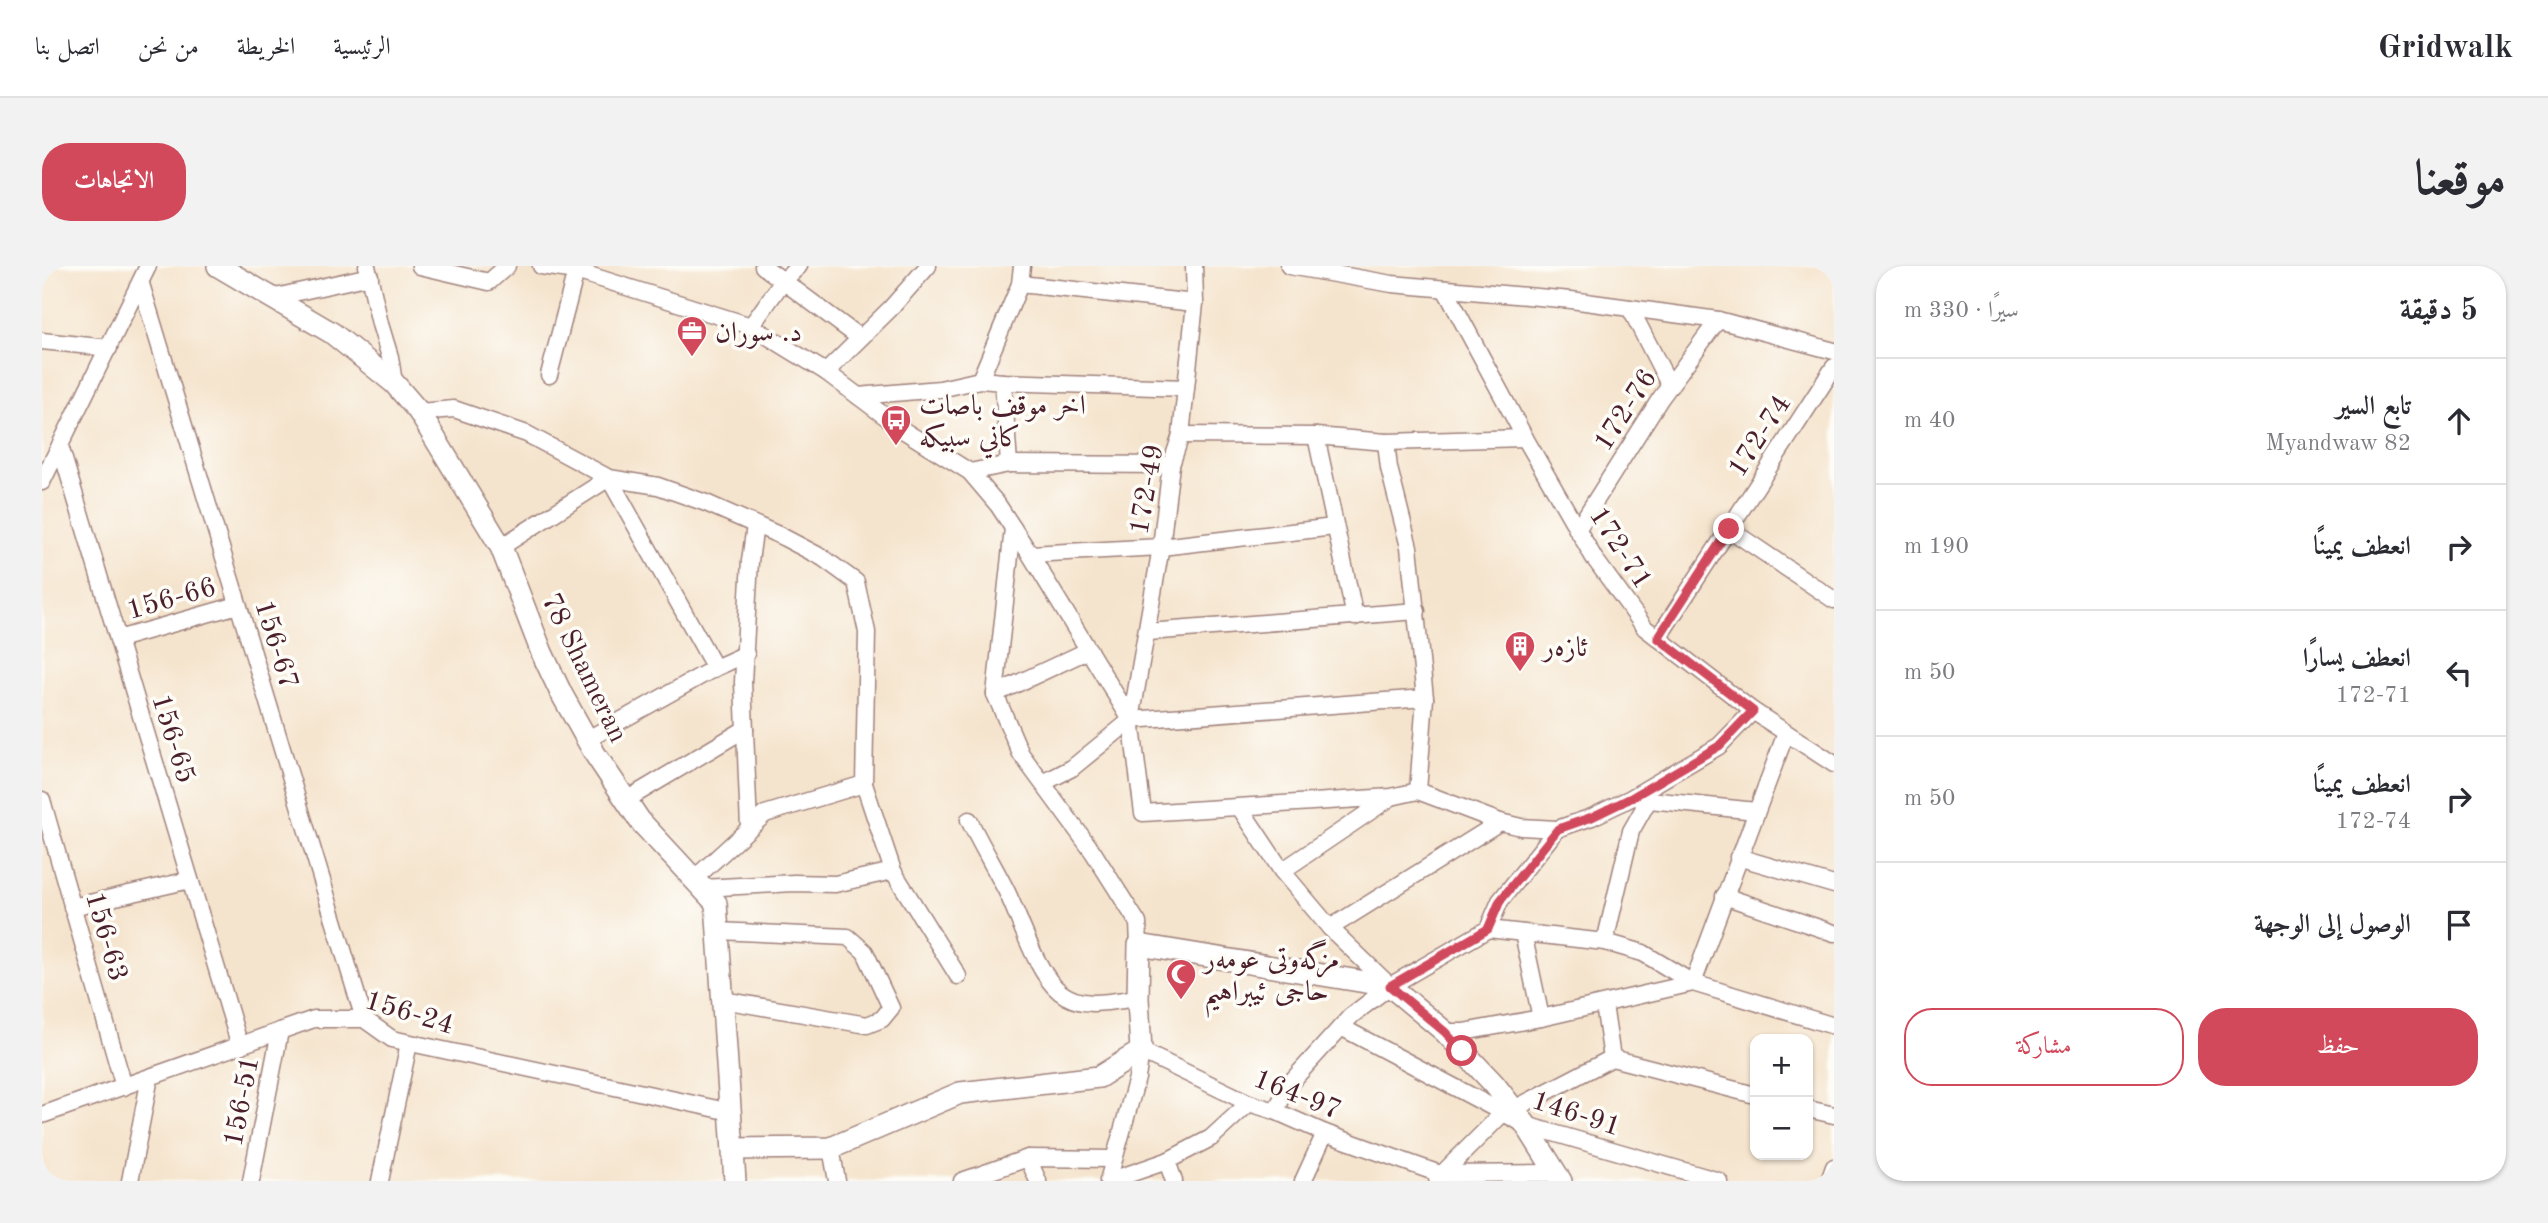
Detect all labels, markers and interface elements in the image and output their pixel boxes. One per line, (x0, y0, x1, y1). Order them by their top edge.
text: Gridwalk (2378, 32, 2513, 65)
text: اتصل بنا (35, 36, 100, 60)
text: من نحن (138, 36, 199, 60)
text: الخريطة (237, 36, 295, 60)
text: الرئيسية (333, 36, 391, 60)
button: الاتجاهات (42, 143, 186, 221)
text: موقعنا (2414, 157, 2506, 206)
text: 5 دقيقة (2400, 296, 2478, 326)
text: سيرًا · 330 m (1904, 299, 2019, 322)
office icon: د. سوران (675, 314, 709, 358)
place label: د. سوران (715, 320, 802, 349)
street label: 172-76 (1590, 365, 1663, 457)
street label: 172-74 (1724, 391, 1797, 483)
place label: اخر موقف باصات كاني سبيكه (919, 393, 1086, 459)
text: تابع السير (2336, 394, 2411, 420)
icon: ahead (2440, 402, 2478, 440)
bus stop icon: اخر موقف باصات كاني سبيكه (879, 403, 913, 447)
text: 40 m (1904, 409, 1955, 432)
text: 82 Myandwaw (2266, 432, 2411, 455)
street label: 172-49 (1126, 442, 1170, 537)
street label: 172-71 (1583, 503, 1656, 595)
route end (1713, 513, 1744, 544)
icon: right (2440, 528, 2478, 566)
text: انعطف يمينًا (2313, 534, 2411, 560)
text: 190 m (1904, 535, 1969, 558)
street label: 156-66 (124, 574, 220, 626)
street label: 78 Shameran (535, 589, 631, 747)
street label: 156-67 (248, 597, 302, 693)
building icon: ئازەر (1503, 629, 1537, 673)
place label: ئازەر (1540, 635, 1588, 663)
text: انعطف يسارًا (2303, 646, 2411, 672)
icon: left (2440, 654, 2478, 692)
text: 50 m (1904, 661, 1955, 684)
text: 172-71 (2336, 684, 2411, 707)
street label: 156-65 (145, 691, 199, 787)
text: انعطف يمينًا (2313, 772, 2411, 798)
icon: right (2440, 780, 2478, 818)
text: 50 m (1904, 787, 1955, 810)
text: 172-74 (2336, 810, 2411, 833)
street label: 156-63 (79, 889, 131, 985)
icon: arrive (2440, 906, 2478, 944)
text: الوصول إلى الوجهة (2254, 912, 2411, 938)
place label: مزگەوتی عومەر حاجی ئیبراهیم (1201, 939, 1340, 1018)
mosque icon: مزگەوتی عومەر حاجی ئیبراهیم (1164, 957, 1198, 1001)
street label: 156-24 (361, 987, 457, 1041)
button: مشاركة (1904, 1008, 2184, 1086)
button: حفظ (2198, 1008, 2478, 1086)
map controls (1750, 1034, 1813, 1160)
button: + (1750, 1034, 1813, 1097)
route start (1446, 1035, 1477, 1066)
street label: 156-51 (220, 1054, 265, 1149)
street label: 164-97 (1249, 1066, 1345, 1126)
street label: 146-91 (1528, 1087, 1624, 1142)
button: − (1750, 1097, 1813, 1160)

